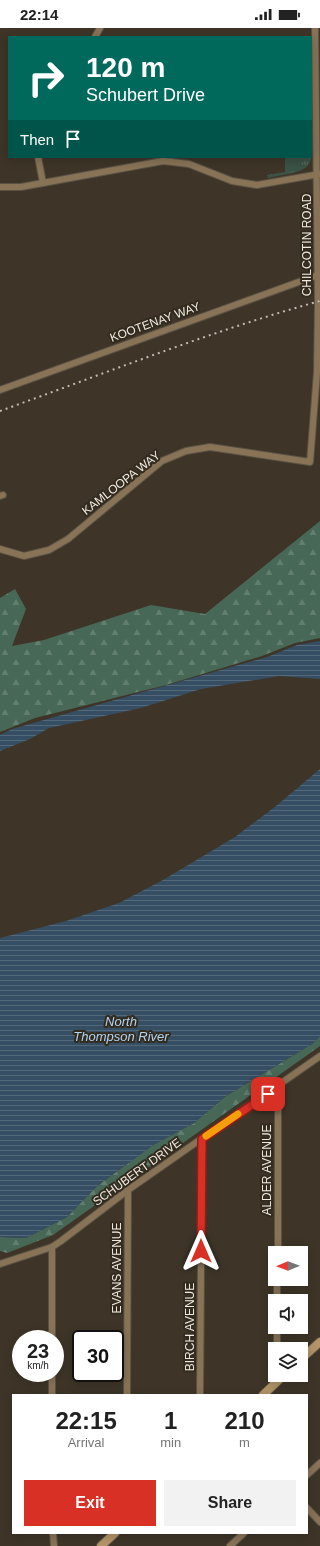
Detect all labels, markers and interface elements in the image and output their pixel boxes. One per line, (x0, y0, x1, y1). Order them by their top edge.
text: 22:14 (20, 6, 58, 23)
icon: right (20, 52, 72, 104)
text: 120 m (86, 52, 165, 83)
text: Schubert Drive (86, 85, 205, 105)
icon: arrive (62, 128, 84, 150)
text: Then (20, 131, 54, 148)
street label: CHILCOTIN ROAD (300, 193, 314, 296)
street label: KOOTENAY WAY (108, 299, 202, 345)
street label: KAMLOOPA WAY (79, 448, 163, 518)
water label: North Thompson River (73, 1014, 169, 1044)
pin (251, 1077, 285, 1111)
icon: arrive (257, 1083, 279, 1105)
street label: ALDER AVENUE (260, 1124, 274, 1216)
street label: SCHUBERT DRIVE (90, 1135, 184, 1209)
street label: EVANS AVENUE (110, 1223, 124, 1313)
position arrow (180, 1230, 222, 1272)
north arrow (268, 1246, 308, 1286)
map controls (268, 1246, 308, 1382)
street label: BIRCH AVENUE (183, 1283, 197, 1371)
button: sound (268, 1294, 308, 1334)
speed limit sign: 30 (72, 1330, 124, 1382)
text: 23 (27, 1340, 49, 1362)
button: layers (268, 1342, 308, 1382)
text: km/h (27, 1360, 49, 1371)
text: 22:15 (55, 1407, 117, 1434)
text: 1 (164, 1407, 177, 1434)
text: 210 (225, 1407, 265, 1434)
text: Arrival (68, 1435, 105, 1450)
text: min (160, 1435, 181, 1450)
text: m (239, 1435, 250, 1450)
button: Exit (24, 1480, 156, 1526)
button: Share (164, 1480, 296, 1526)

